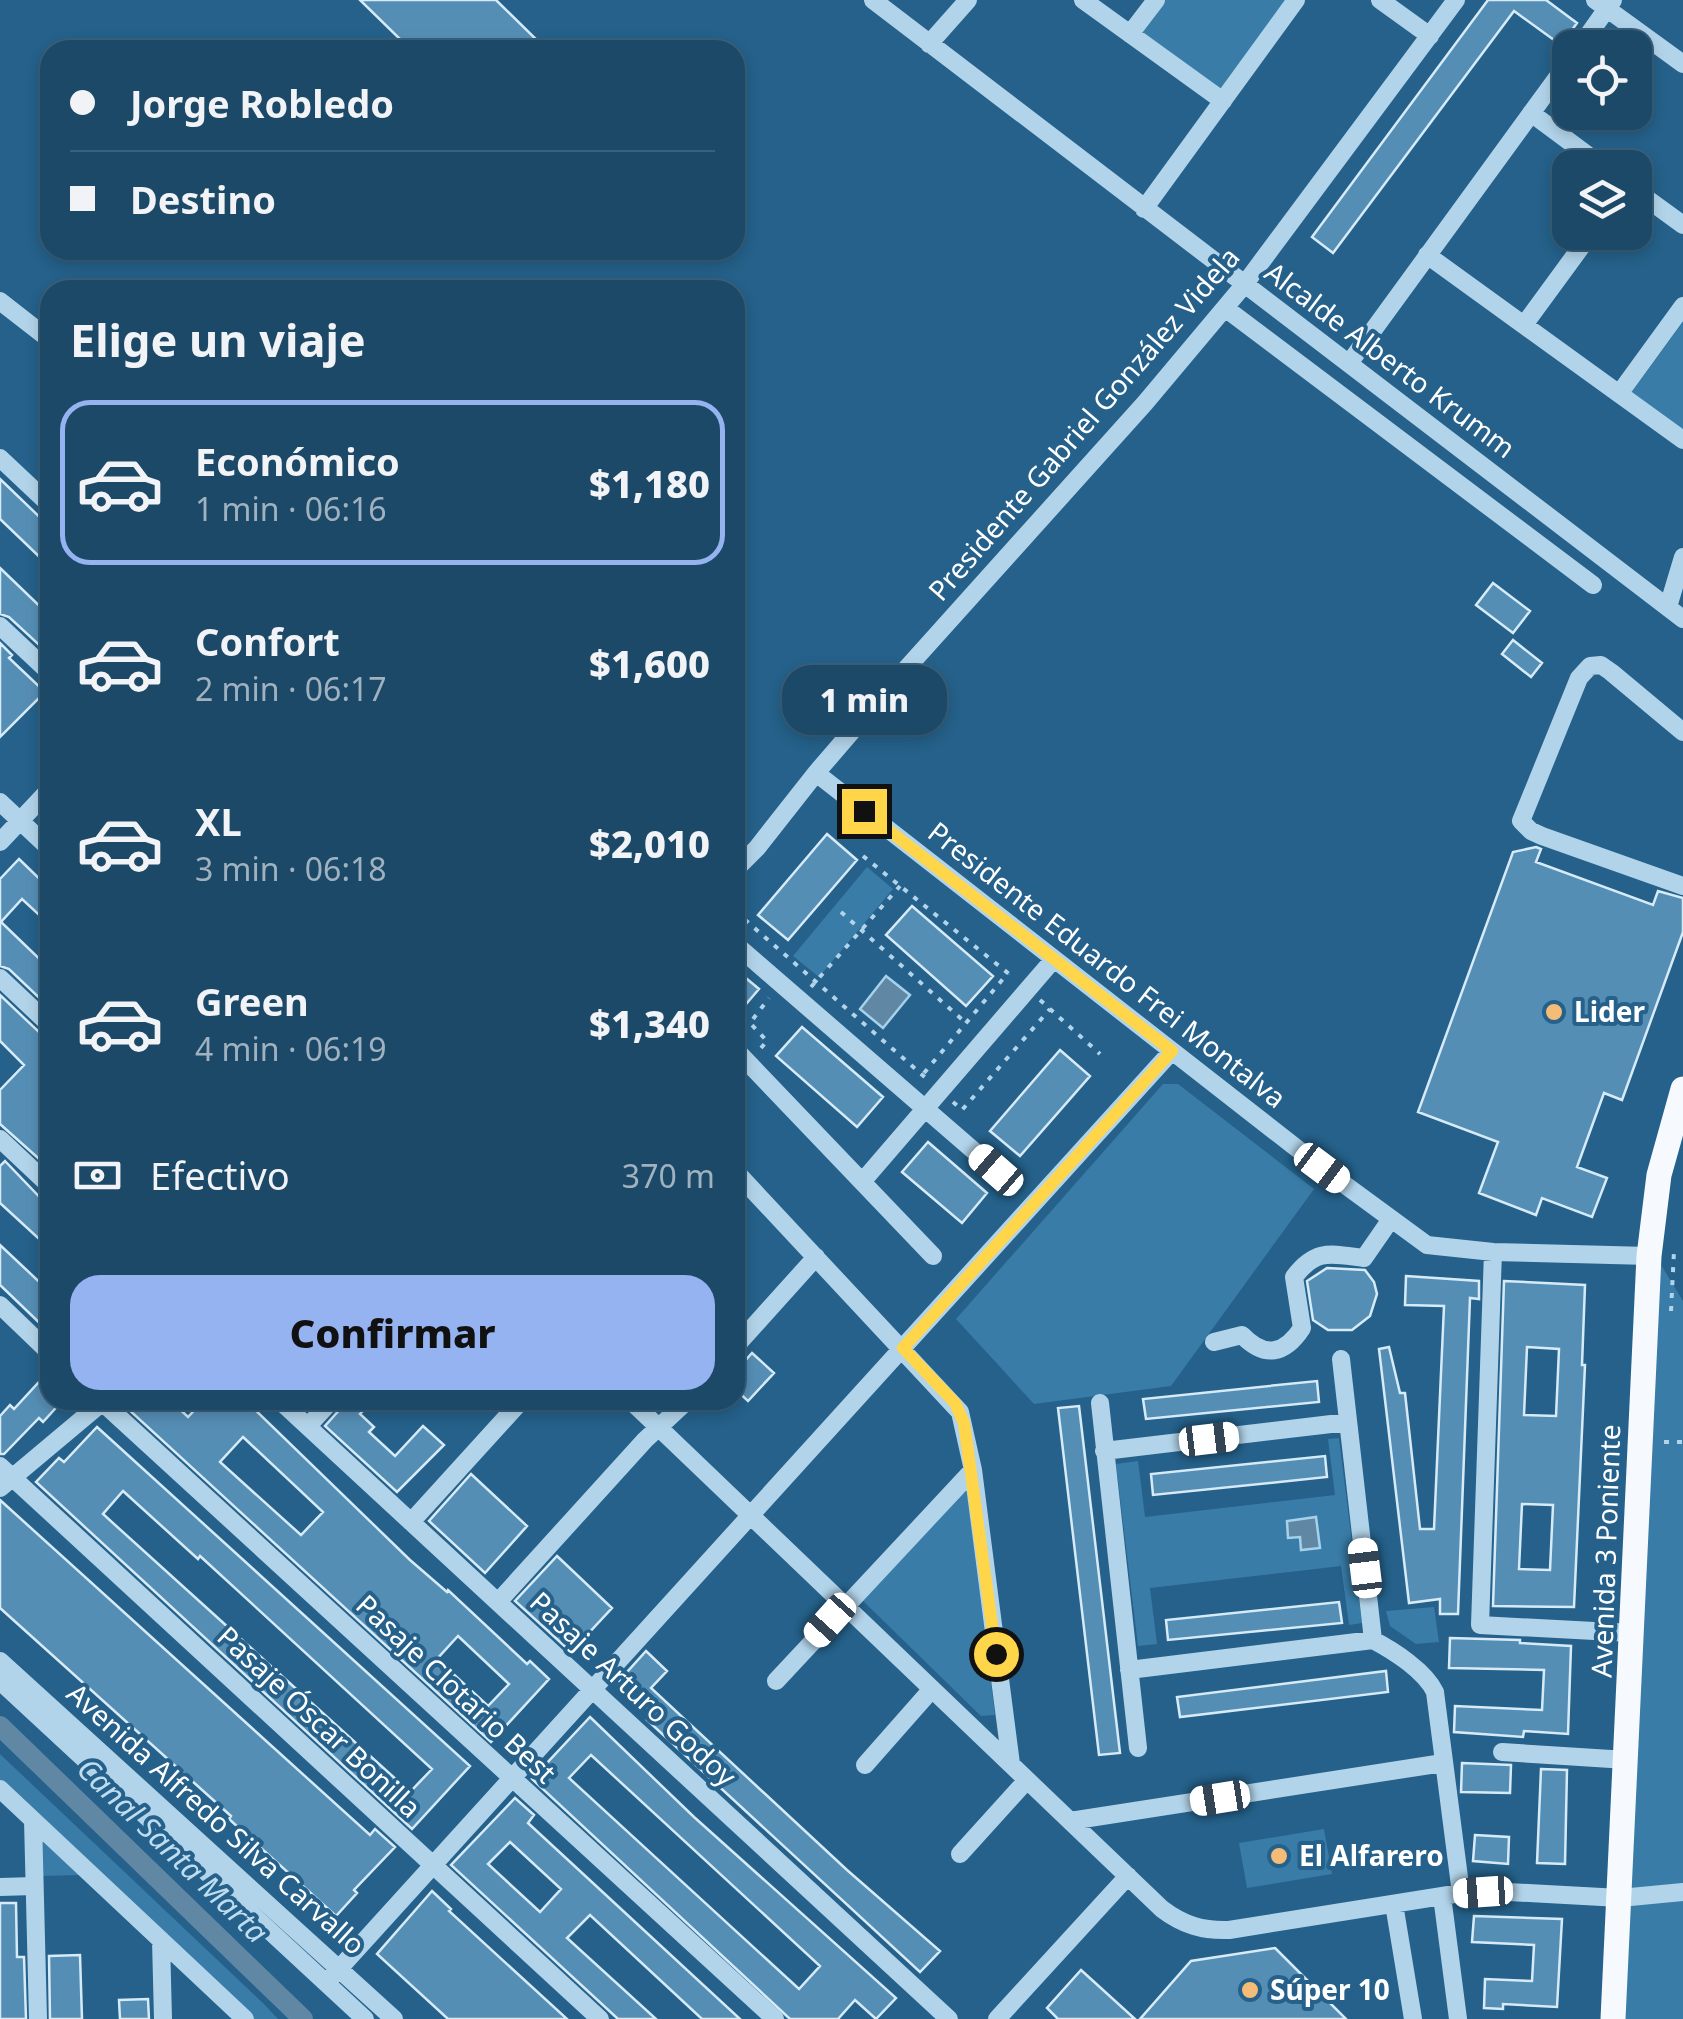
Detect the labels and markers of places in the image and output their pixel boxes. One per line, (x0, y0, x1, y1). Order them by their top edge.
place label: Lider (1574, 992, 1645, 1030)
marker: Lider (1543, 1001, 1565, 1023)
place label: El Alfarero (1299, 1836, 1444, 1874)
marker: El Alfarero (1268, 1845, 1290, 1867)
place label: Súper 10 (1270, 1970, 1390, 2008)
marker: Súper 10 (1239, 1979, 1261, 2001)

